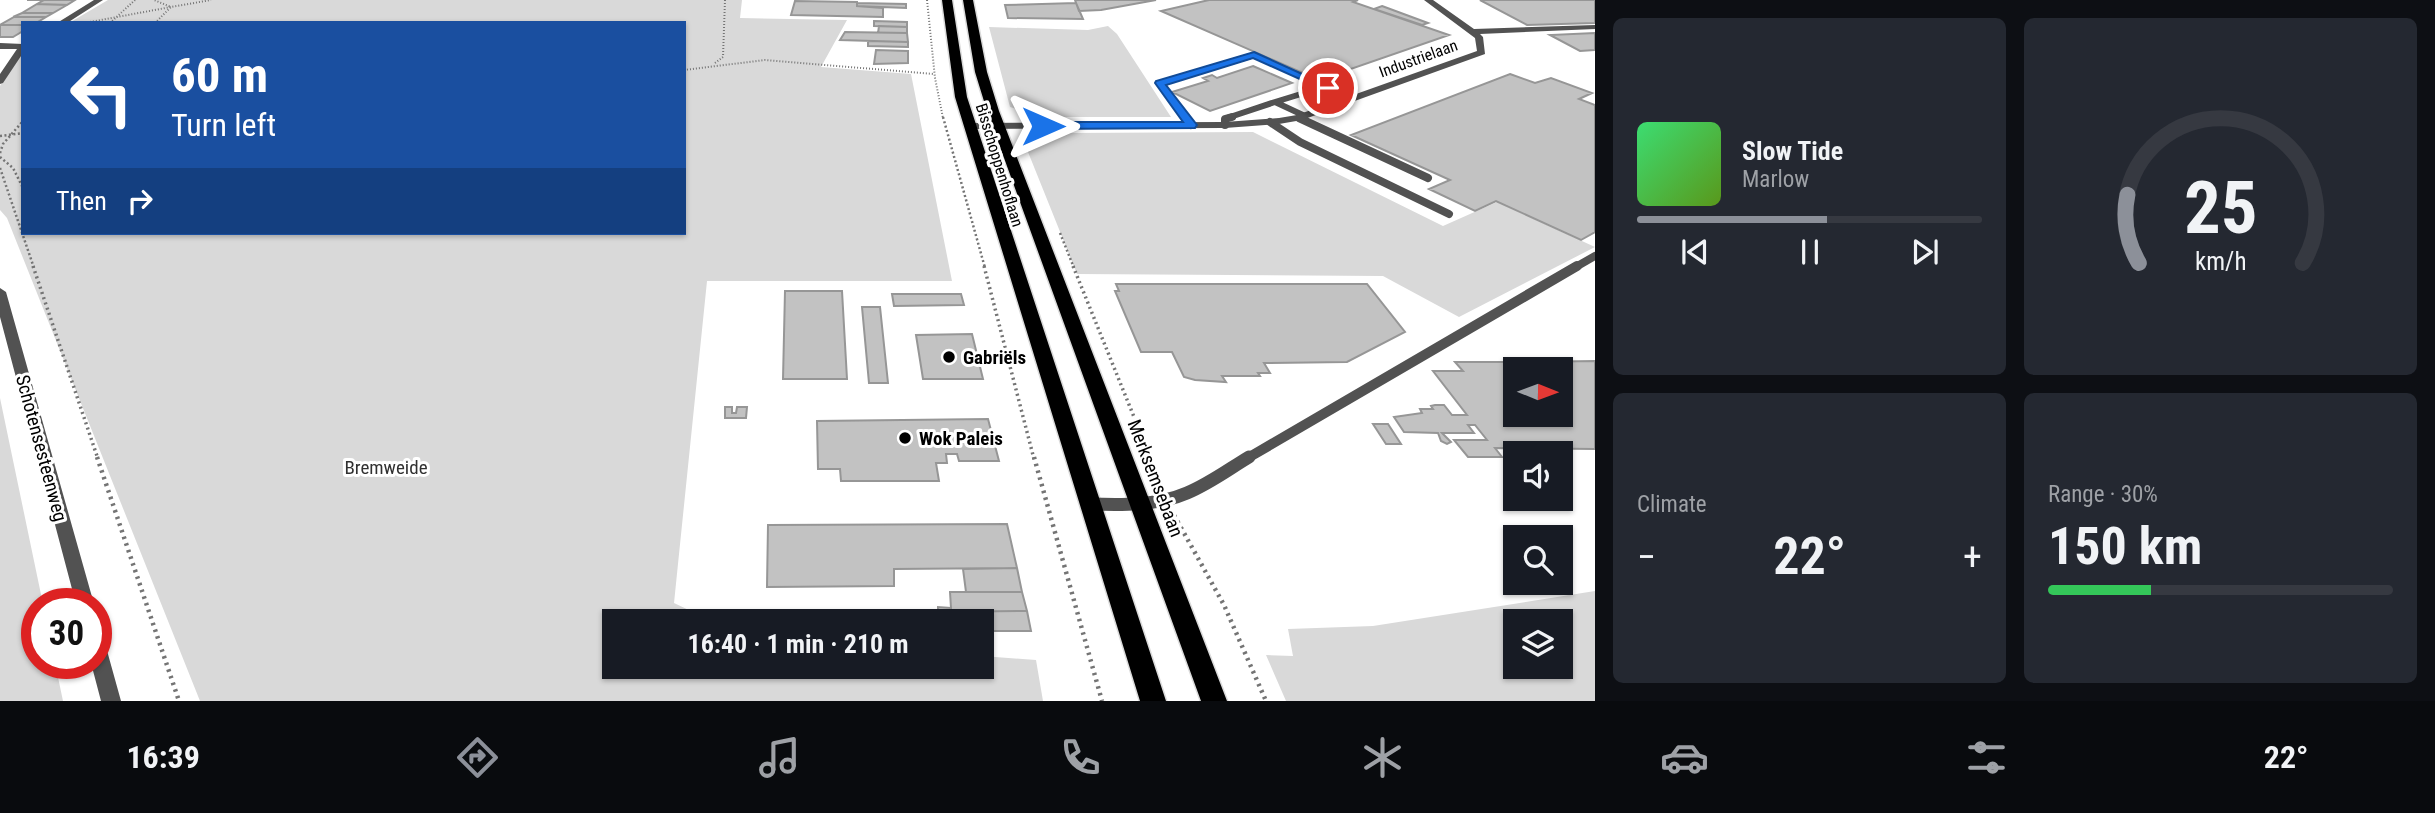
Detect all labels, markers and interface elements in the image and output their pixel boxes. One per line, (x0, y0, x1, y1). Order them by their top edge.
street label: Industrielaan (1376, 35, 1460, 81)
text: 60 m (171, 47, 268, 104)
icon: left (56, 49, 147, 140)
pin (1298, 58, 1358, 118)
icon: arrive (1309, 69, 1347, 107)
position arrow (1006, 89, 1080, 163)
street label: Bisschoppenhoflaan (972, 101, 1027, 229)
text: Turn left (171, 106, 276, 144)
text: Slow Tide (1742, 136, 1843, 166)
text: 25 (2184, 165, 2257, 251)
text: Marlow (1742, 166, 1809, 193)
icon: right (121, 182, 159, 220)
text: Then (56, 186, 107, 216)
icon: previous (1676, 233, 1714, 271)
icon: pause (1791, 233, 1829, 271)
icon: next (1906, 233, 1944, 271)
text: km/h (2195, 247, 2246, 276)
place label: Gabriëls (963, 346, 1026, 369)
marker: Gabriëls (941, 349, 957, 365)
north arrow (1503, 357, 1573, 427)
map controls (1503, 357, 1573, 679)
street label: Schotensesteenweg (11, 372, 72, 524)
street label: Merksemsebaan (1123, 416, 1188, 540)
place label: Wok Paleis (919, 427, 1003, 450)
marker: Wok Paleis (897, 430, 913, 446)
button: sound (1503, 441, 1573, 511)
park label: Bremweide (344, 456, 428, 479)
text: Range · 30% (2048, 481, 2158, 508)
text: Climate (1637, 491, 1707, 518)
text: 150 km (2048, 516, 2202, 577)
button: search (1503, 525, 1573, 595)
text: 22° (1773, 526, 1846, 587)
text: − (1637, 535, 1656, 579)
text: + (1963, 535, 1982, 579)
speed limit sign: 30 (21, 588, 112, 679)
button: layers (1503, 609, 1573, 679)
text: 16:40 · 1 min · 210 m (688, 629, 908, 659)
icon: directions (453, 733, 502, 782)
icon: music (755, 733, 804, 782)
icon: phone (1056, 733, 1105, 782)
icon: climate (1358, 733, 1407, 782)
icon: car (1660, 733, 1709, 782)
icon: filters (1962, 733, 2011, 782)
text: 16:39 (126, 738, 200, 776)
text: 22° (2264, 738, 2309, 776)

